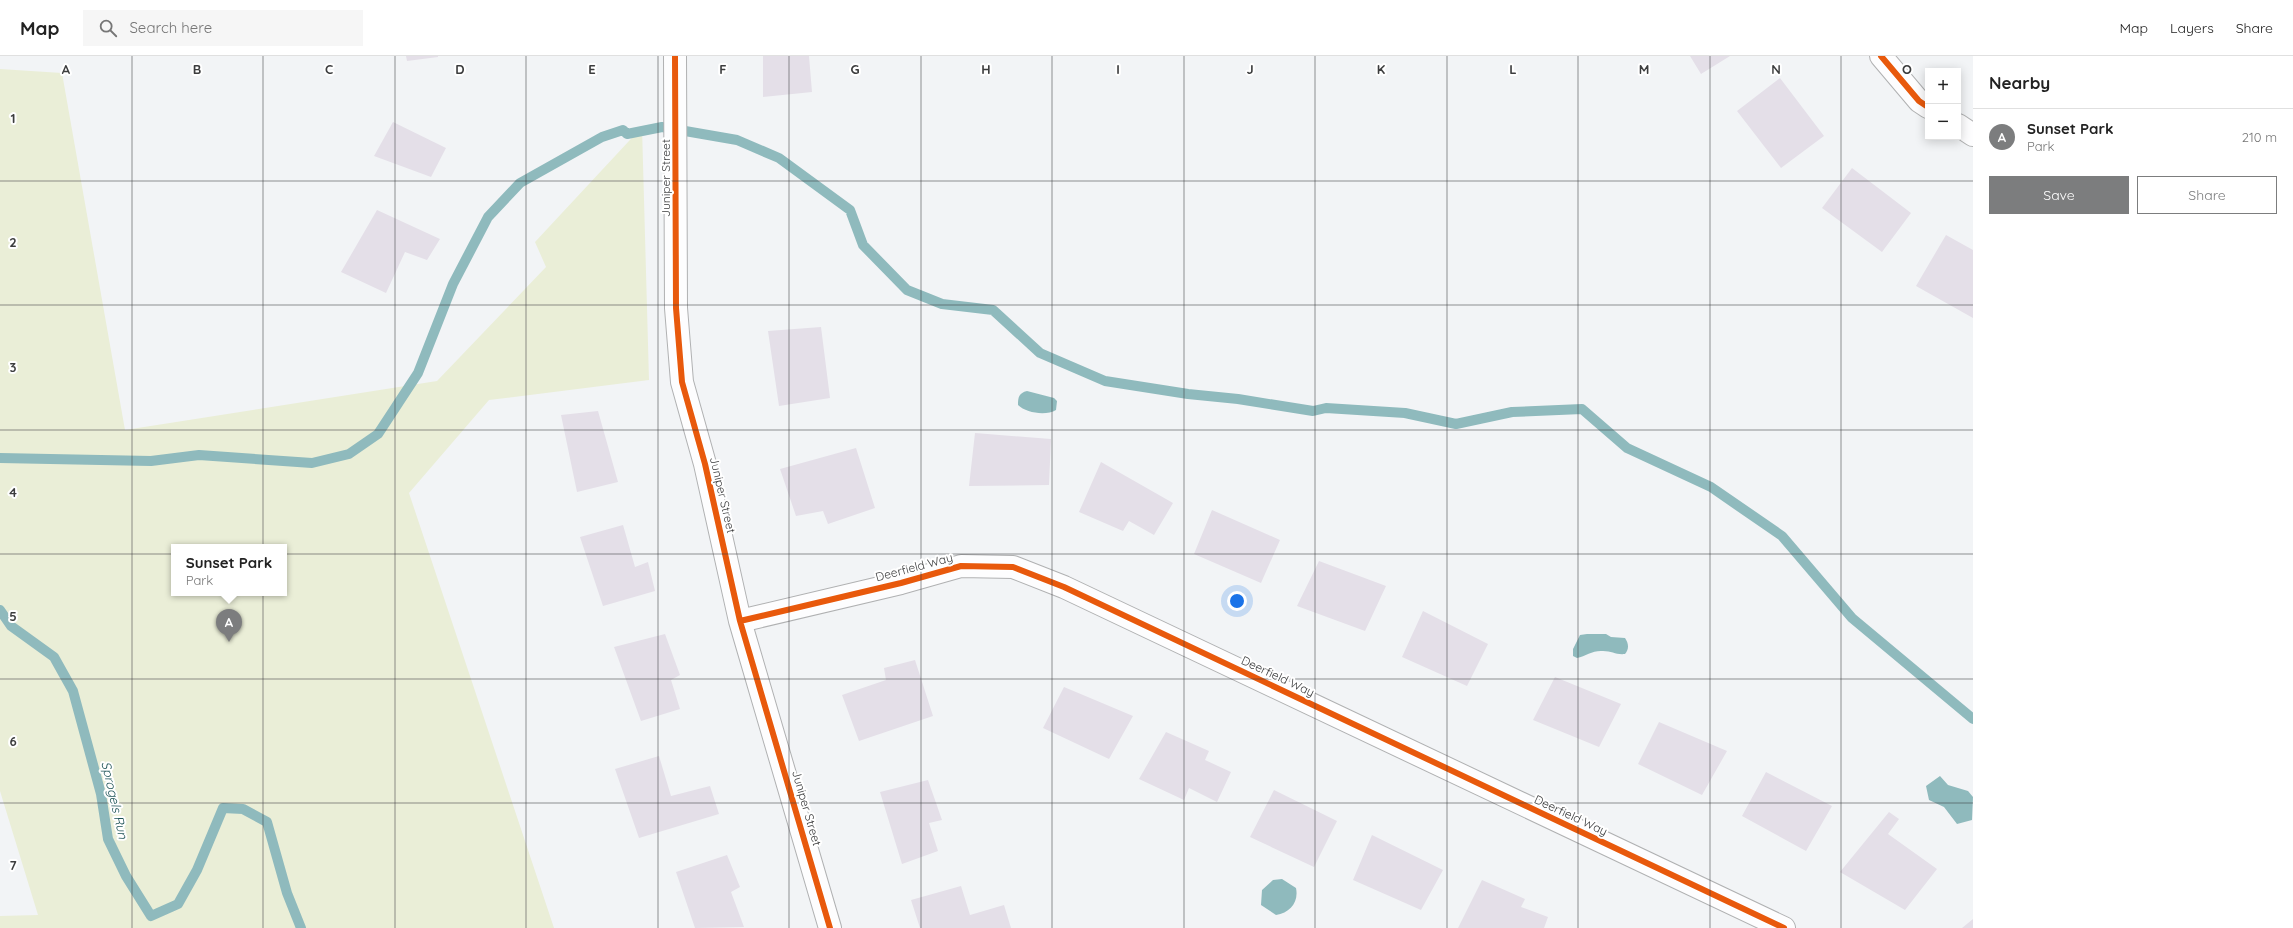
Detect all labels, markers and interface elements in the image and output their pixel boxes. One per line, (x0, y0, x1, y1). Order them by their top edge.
search box (83, 10, 363, 46)
text: Map (20, 16, 59, 40)
icon: search (97, 17, 119, 39)
text: Search here (129, 18, 212, 37)
text: Map (2119, 19, 2148, 37)
text: Layers (2170, 19, 2214, 37)
text: Share (2236, 19, 2273, 37)
text: A (62, 61, 71, 77)
text: B (193, 61, 201, 77)
text: C (325, 61, 333, 77)
text: D (455, 61, 465, 77)
text: E (588, 61, 596, 77)
text: F (719, 61, 727, 77)
text: G (850, 61, 860, 77)
text: H (981, 61, 991, 77)
text: I (1116, 61, 1120, 77)
text: J (1246, 61, 1254, 77)
text: K (1377, 61, 1386, 77)
text: L (1509, 61, 1517, 77)
text: M (1639, 61, 1649, 77)
text: N (1771, 61, 1781, 77)
text: O (1902, 61, 1912, 77)
map controls (1925, 68, 1961, 140)
button: + (1925, 68, 1961, 104)
text: Nearby (1989, 72, 2050, 93)
button: − (1925, 104, 1961, 140)
text: 1 (10, 110, 16, 126)
text: Sunset Park (2027, 119, 2114, 138)
text: A (1998, 129, 2006, 145)
text: 210 m (2242, 129, 2277, 145)
text: Park (2027, 138, 2055, 154)
street label: Juniper Street (658, 139, 673, 217)
button: Save (1989, 176, 2129, 214)
button: Share (2137, 176, 2277, 214)
text: 2 (9, 234, 17, 250)
text: 3 (10, 359, 17, 375)
street label: Juniper Street (707, 455, 739, 535)
text: 4 (9, 484, 17, 500)
popup (171, 544, 287, 596)
street label: Deerfield Way (874, 549, 954, 585)
text: Sunset Park (186, 553, 272, 572)
text: Park (186, 572, 213, 588)
your location (1227, 591, 1247, 611)
text: 5 (9, 608, 17, 624)
pin: A (216, 609, 242, 642)
street label: Deerfield Way (1239, 652, 1317, 700)
text: 6 (9, 733, 17, 749)
water label: Sprogels Run (98, 760, 132, 841)
street label: Juniper Street (789, 768, 825, 848)
street label: Deerfield Way (1532, 791, 1610, 839)
text: 7 (9, 857, 17, 873)

